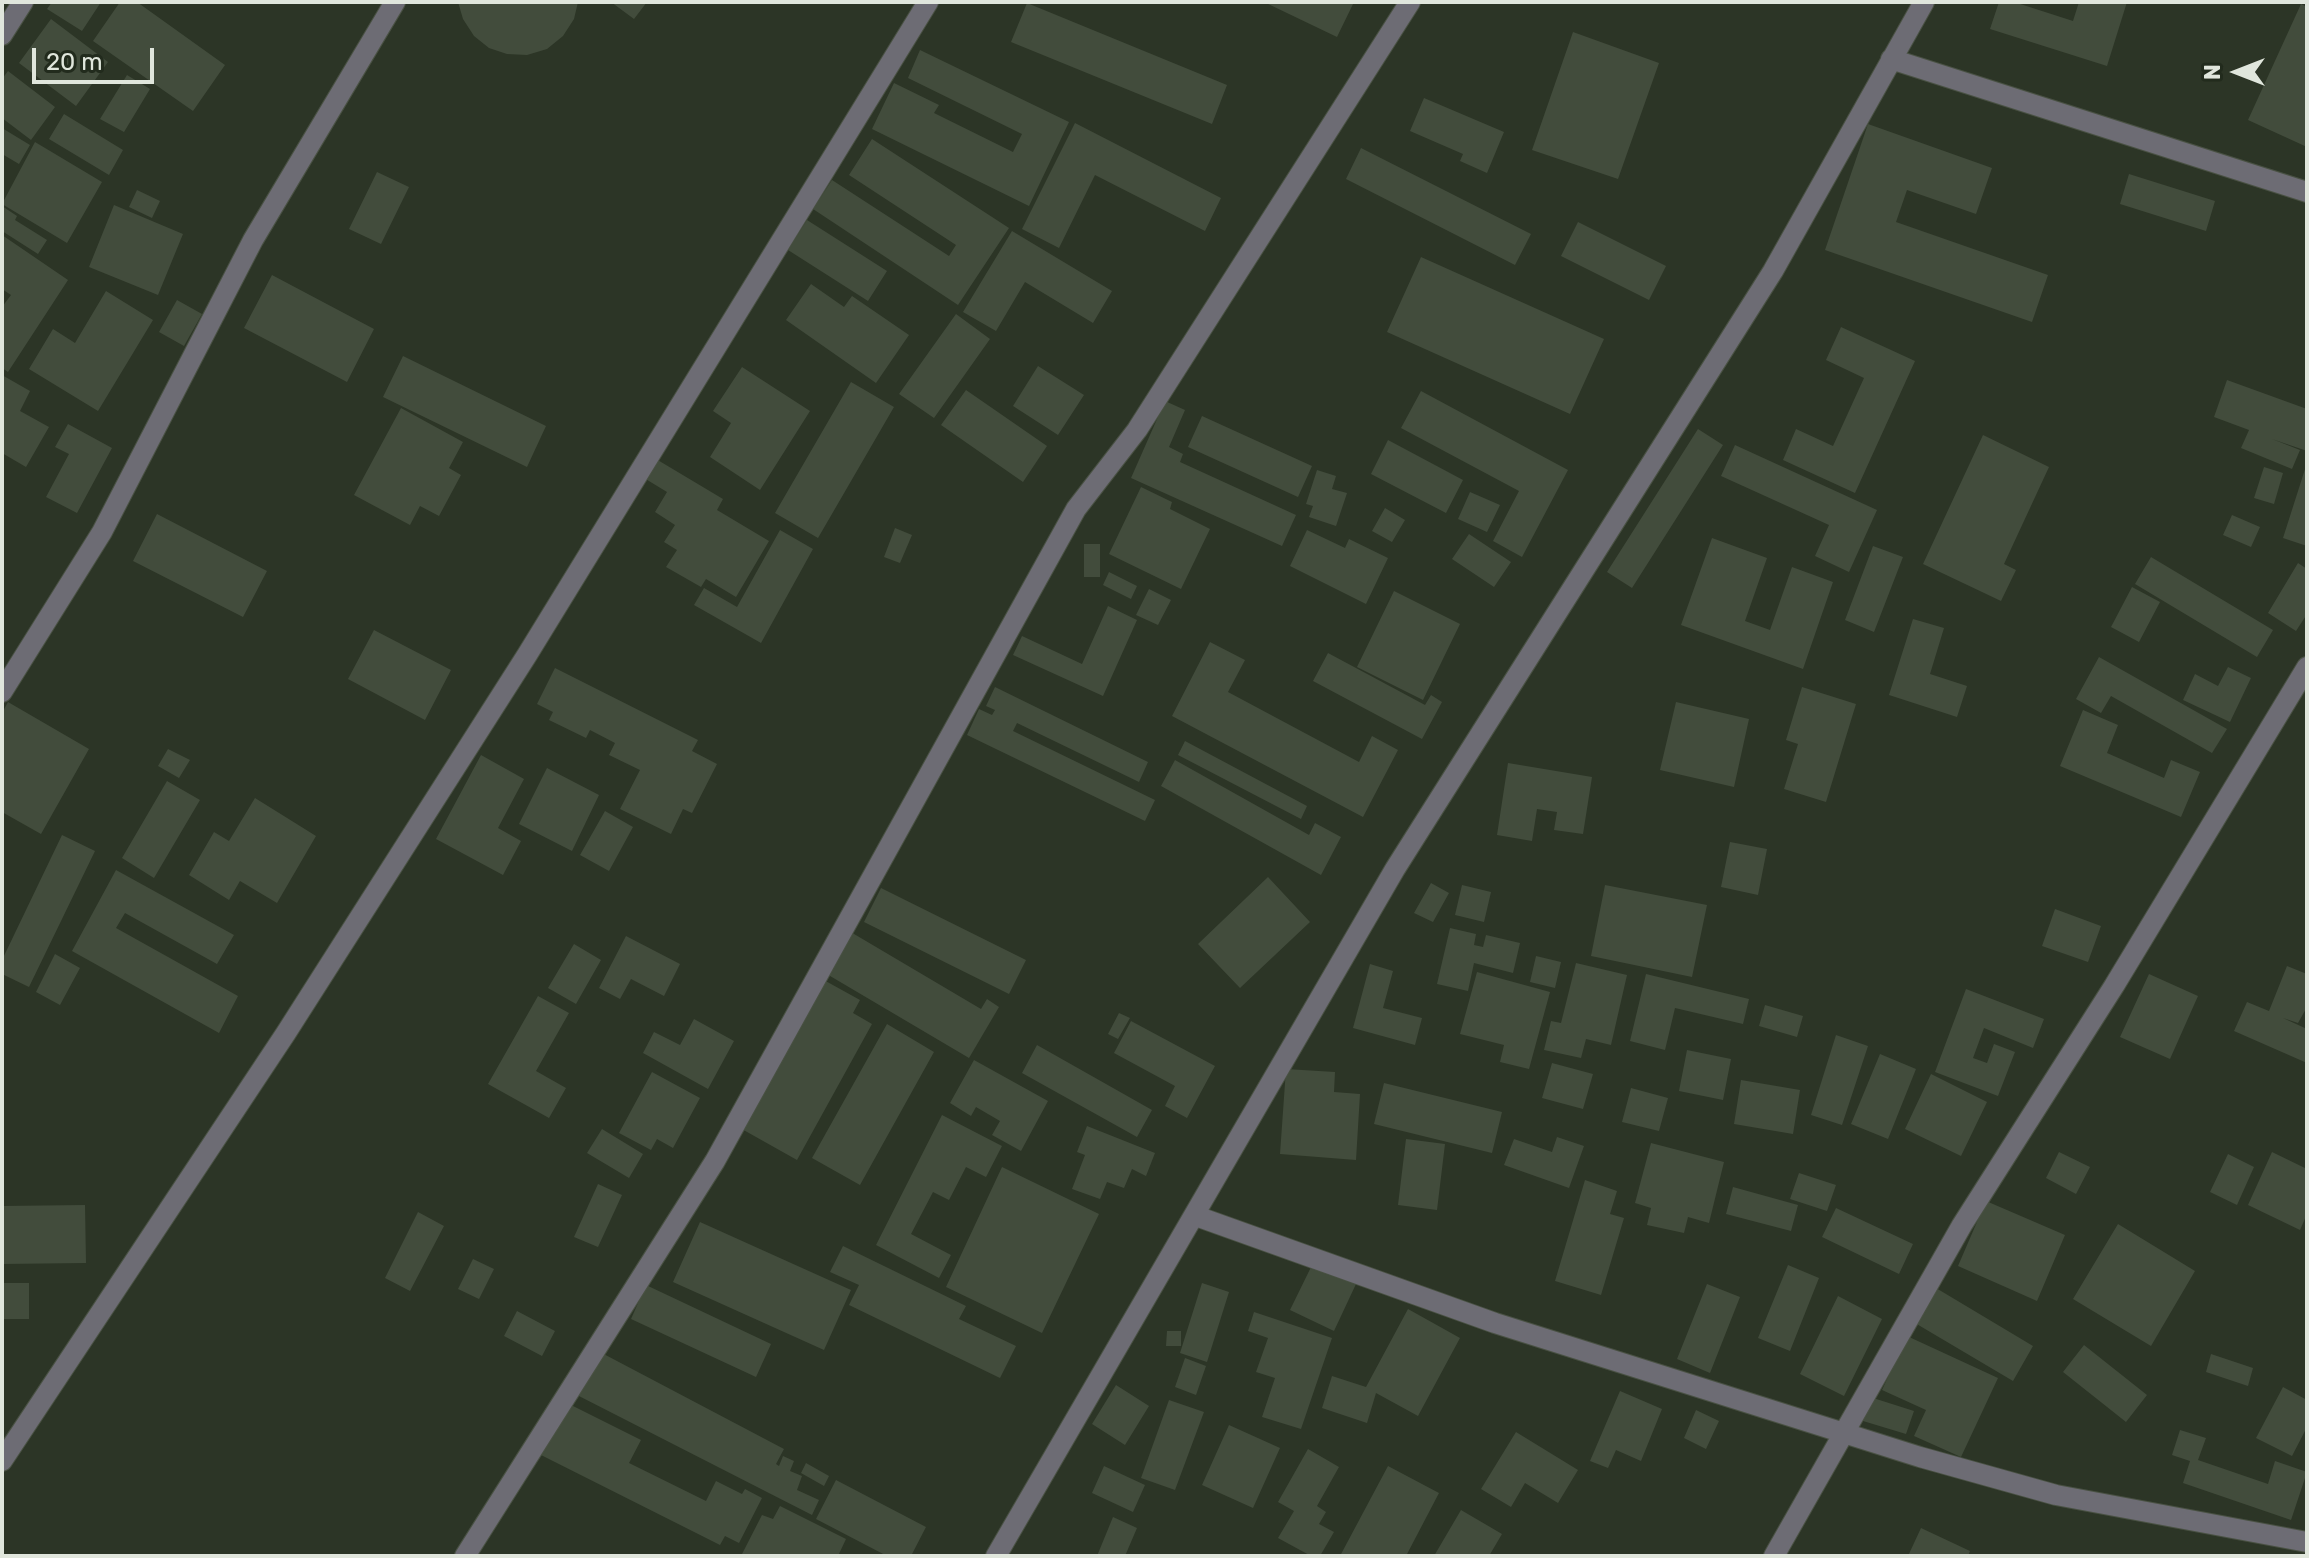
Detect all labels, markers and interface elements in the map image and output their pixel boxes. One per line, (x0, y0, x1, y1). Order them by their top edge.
scale bar (36, 32, 158, 82)
north arrow (2197, 32, 2277, 112)
text: 20 m (46, 48, 103, 76)
text: N (2199, 64, 2226, 80)

